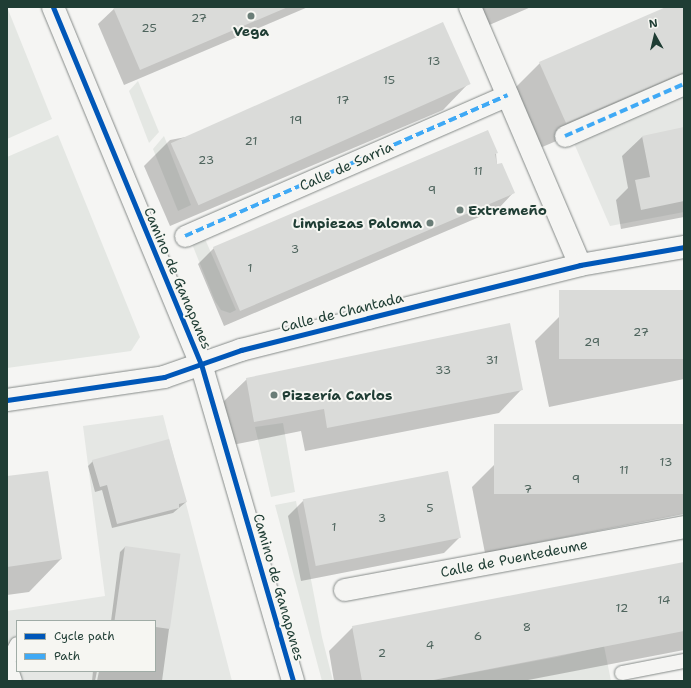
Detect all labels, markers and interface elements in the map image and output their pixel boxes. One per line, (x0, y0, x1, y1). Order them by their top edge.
marker: Vega (246, 11, 256, 21)
house number: 27 (191, 12, 207, 26)
north arrow (635, 16, 675, 56)
text: N (648, 16, 659, 32)
house number: 25 (141, 22, 157, 36)
place label: Vega (233, 23, 269, 39)
house number: 13 (428, 55, 440, 69)
house number: 15 (383, 74, 395, 88)
house number: 17 (337, 94, 349, 108)
house number: 19 (290, 114, 302, 128)
house number: 21 (245, 135, 257, 149)
street label: Calle de Sarria (297, 138, 395, 194)
house number: 23 (198, 154, 214, 168)
house number: 11 (473, 165, 483, 179)
house number: 9 (428, 184, 436, 198)
place label: Extremeño (468, 202, 547, 218)
street label: Camino de Ganapanes (141, 205, 215, 351)
marker: Extremeño (455, 205, 465, 215)
place label: Limpiezas Paloma (293, 215, 422, 231)
marker: Limpiezas Paloma (425, 218, 435, 228)
house number: 3 (291, 243, 299, 257)
house number: 1 (247, 262, 253, 276)
street label: Calle de Chantada (279, 289, 405, 335)
house number: 27 (633, 326, 649, 340)
house number: 29 (584, 336, 600, 350)
house number: 31 (486, 354, 498, 368)
house number: 33 (435, 364, 451, 378)
place label: Pizzería Carlos (282, 387, 392, 403)
marker: Pizzería Carlos (269, 390, 279, 400)
house number: 13 (660, 456, 672, 470)
house number: 11 (619, 464, 629, 478)
house number: 9 (572, 473, 580, 487)
house number: 7 (524, 483, 532, 497)
house number: 5 (426, 502, 434, 516)
street label: Camino de Ganapanes (250, 511, 308, 663)
house number: 3 (378, 512, 386, 526)
house number: 1 (331, 521, 337, 535)
street label: Calle de Puentedeume (439, 535, 589, 581)
house number: 14 (658, 594, 670, 608)
house number: 12 (616, 602, 628, 616)
legend (16, 620, 156, 672)
house number: 8 (523, 621, 531, 635)
text: Cycle path (54, 628, 115, 644)
house number: 6 (474, 630, 482, 644)
house number: 4 (426, 639, 434, 653)
house number: 2 (378, 647, 386, 661)
text: Path (54, 648, 80, 664)

